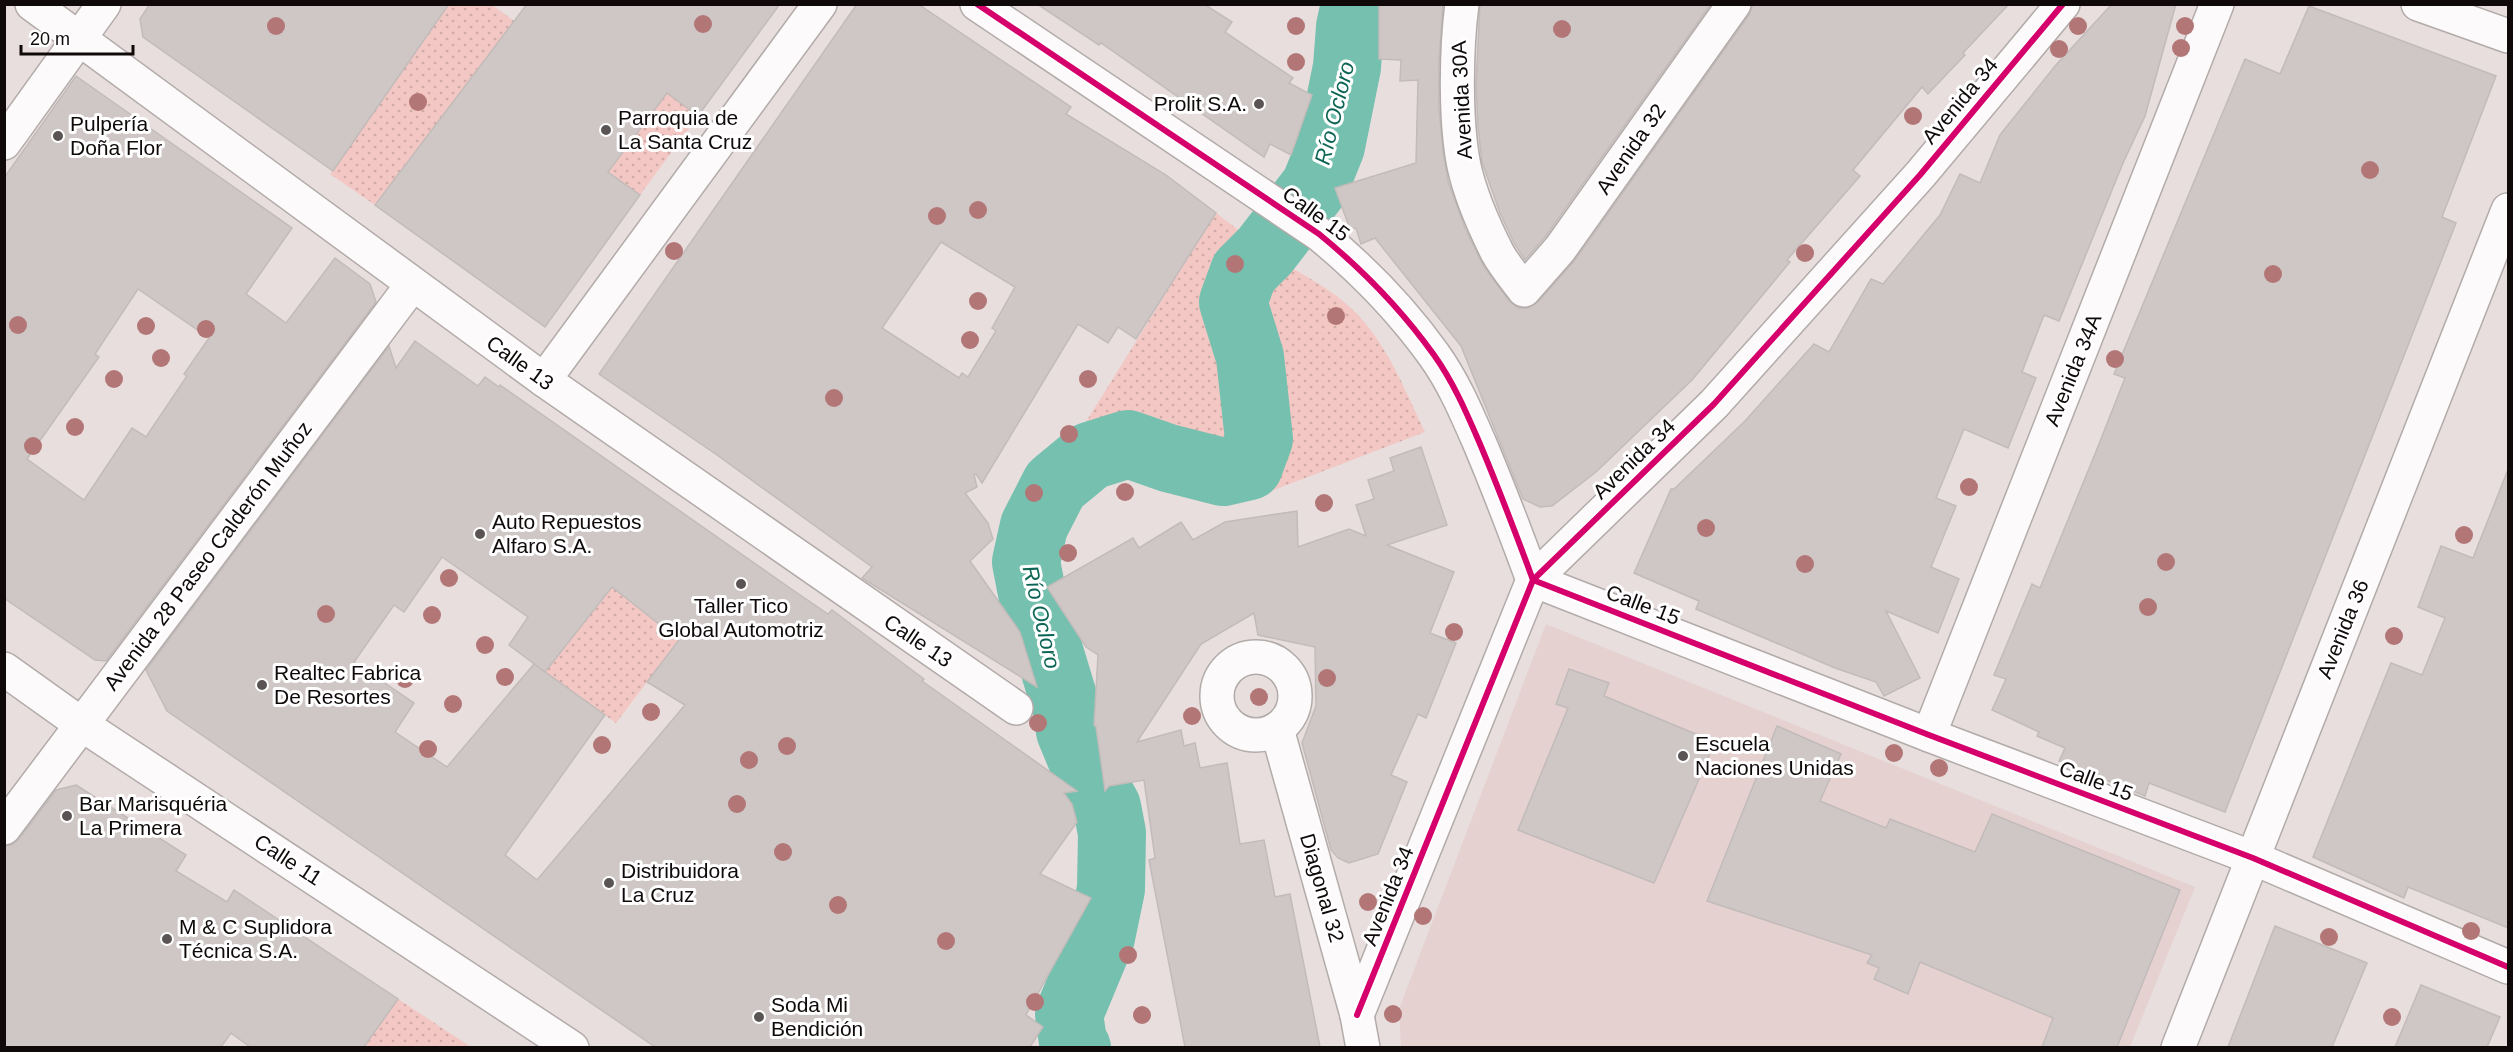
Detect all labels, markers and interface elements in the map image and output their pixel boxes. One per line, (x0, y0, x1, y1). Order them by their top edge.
scale bar (21, 18, 134, 56)
text: 20 m (30, 29, 70, 49)
street label: Avenida 30A (1447, 40, 1476, 160)
street label: Avenida 34 (1917, 53, 2002, 148)
water label: Río Ocloro (1310, 59, 1359, 167)
place label: Prolit S.A. (1154, 92, 1247, 115)
marker: Prolit S.A. (1252, 97, 1266, 111)
street label: Avenida 32 (1591, 99, 1670, 198)
place label: Parroquia de La Santa Cruz (618, 106, 752, 153)
place label: Pulpería Doña Flor (70, 112, 162, 159)
marker: Parroquia de La Santa Cruz (599, 123, 613, 137)
marker: Pulpería Doña Flor (51, 129, 65, 143)
street label: Calle 15 (1278, 182, 1354, 246)
street label: Avenida 34A (2040, 310, 2105, 429)
street label: Calle 13 (482, 331, 558, 395)
street label: Avenida 34 (1588, 414, 1680, 503)
street label: Avenida 28 Paseo Calderón Muñoz (99, 417, 316, 694)
place label: Auto Repuestos Alfaro S.A. (492, 510, 641, 557)
marker: Auto Repuestos Alfaro S.A. (473, 527, 487, 541)
water label: Río Ocloro (1018, 563, 1066, 671)
street label: Avenida 36 (2312, 576, 2373, 682)
marker: Taller Tico Global Automotriz (734, 577, 748, 591)
street label: Calle 15 (1603, 580, 1683, 629)
place label: Taller Tico Global Automotriz (658, 594, 824, 641)
street label: Calle 13 (880, 610, 957, 672)
place label: Realtec Fabrica De Resortes (274, 661, 421, 708)
marker: Realtec Fabrica De Resortes (255, 678, 269, 692)
place label: Escuela Naciones Unidas (1695, 732, 1854, 779)
marker: Escuela Naciones Unidas (1676, 749, 1690, 763)
street label: Calle 15 (2056, 756, 2136, 805)
place label: Bar Marisquéria La Primera (79, 792, 228, 839)
marker: Bar Marisquéria La Primera (60, 809, 74, 823)
street label: Calle 11 (250, 829, 326, 890)
street label: Diagonal 32 (1296, 831, 1349, 945)
street label: Avenida 34 (1357, 843, 1418, 949)
place label: Distribuidora La Cruz (621, 859, 739, 906)
marker: Distribuidora La Cruz (602, 876, 616, 890)
place label: M & C Suplidora Técnica S.A. (179, 915, 332, 962)
marker: M & C Suplidora Técnica S.A. (160, 932, 174, 946)
place label: Soda Mi Bendición (771, 993, 863, 1040)
marker: Soda Mi Bendición (752, 1010, 766, 1024)

